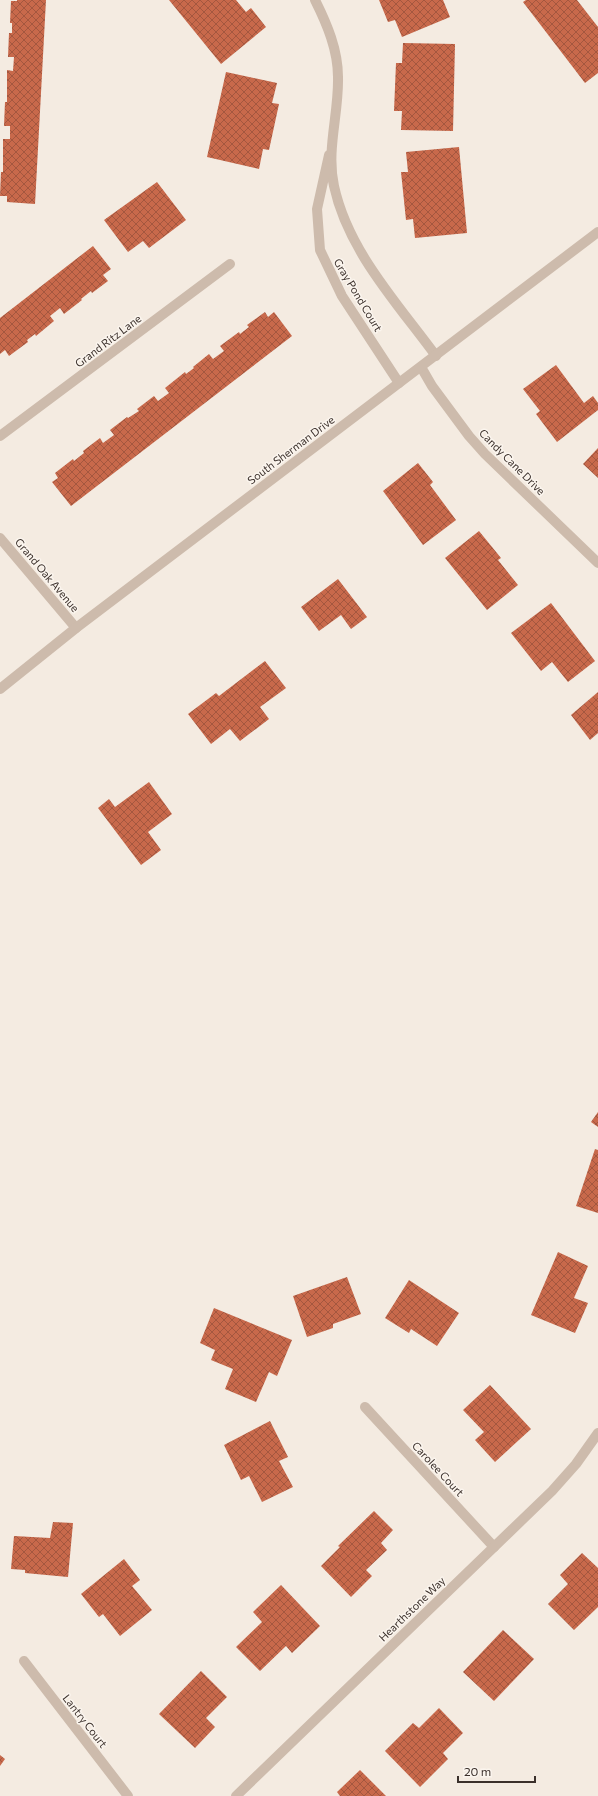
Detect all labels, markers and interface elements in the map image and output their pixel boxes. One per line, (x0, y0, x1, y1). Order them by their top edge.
street label: Gray Pond Court (331, 256, 386, 334)
street label: Grand Ritz Lane (72, 311, 143, 370)
street label: South Sherman Drive (245, 413, 337, 486)
street label: Candy Cane Drive (477, 426, 548, 497)
street label: Grand Oak Avenue (13, 535, 82, 614)
street label: Carolee Court (410, 1439, 467, 1499)
street label: Hearthstone Way (376, 1573, 448, 1644)
street label: Lantry Court (61, 1691, 111, 1750)
scale bar (458, 1758, 535, 1784)
text: 20 m (464, 1764, 491, 1778)

